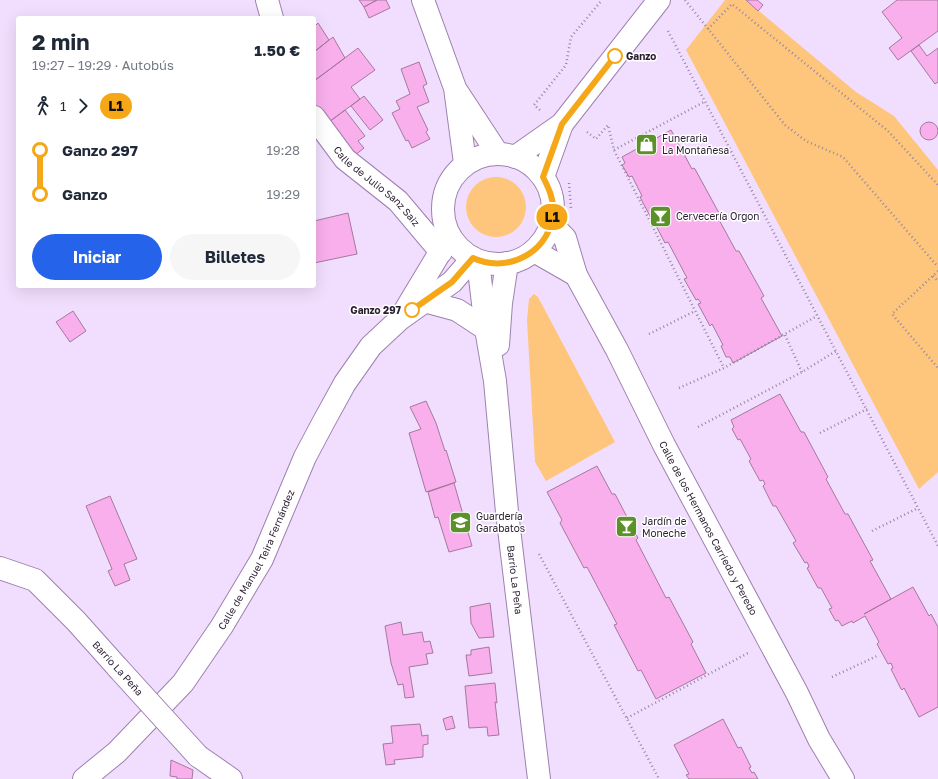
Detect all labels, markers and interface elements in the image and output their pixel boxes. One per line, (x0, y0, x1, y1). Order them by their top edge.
text: 2 min (32, 28, 90, 55)
text: 1.50 € (254, 41, 300, 59)
marker: Ganzo (607, 48, 623, 64)
place label: Ganzo (626, 50, 656, 62)
text: 19:27 – 19:29 · Autobús (32, 57, 174, 73)
icon: walk (32, 95, 54, 117)
icon: forward (72, 95, 94, 117)
text: L1 (108, 97, 124, 114)
text: 1 (60, 98, 66, 114)
shop icon: Funeraria La Montañesa (633, 131, 659, 157)
place label: Funeraria La Montañesa (662, 132, 729, 156)
text: Ganzo 297 (62, 141, 138, 159)
text: 19:28 (266, 142, 300, 158)
street label: Calle de Julio Sanz Saiz (331, 144, 422, 228)
text: Ganzo (62, 185, 107, 203)
text: 19:29 (267, 186, 300, 202)
bar icon: Cervecería Orgon (648, 203, 674, 229)
line badge: L1 (534, 204, 570, 230)
text: L1 (544, 208, 560, 225)
place label: Cervecería Orgon (676, 210, 759, 222)
button: Iniciar (32, 234, 162, 280)
button: Billetes (170, 234, 300, 280)
marker: Ganzo 297 (404, 302, 420, 318)
place label: Ganzo 297 (350, 304, 402, 316)
street label: Calle de los Hermanos Carriedo y Peredo (657, 439, 760, 617)
street label: Calle de Manuel Teira Fernández (215, 488, 297, 632)
school or university icon: Guardería Garabatos (447, 509, 473, 535)
place label: Guardería Garabatos (476, 510, 525, 534)
bar icon: Jardín de Moneche (613, 514, 639, 540)
place label: Jardín de Moneche (642, 515, 687, 539)
street label: Barrio La Peña (505, 545, 525, 615)
street label: Barrio La Peña (90, 638, 146, 698)

